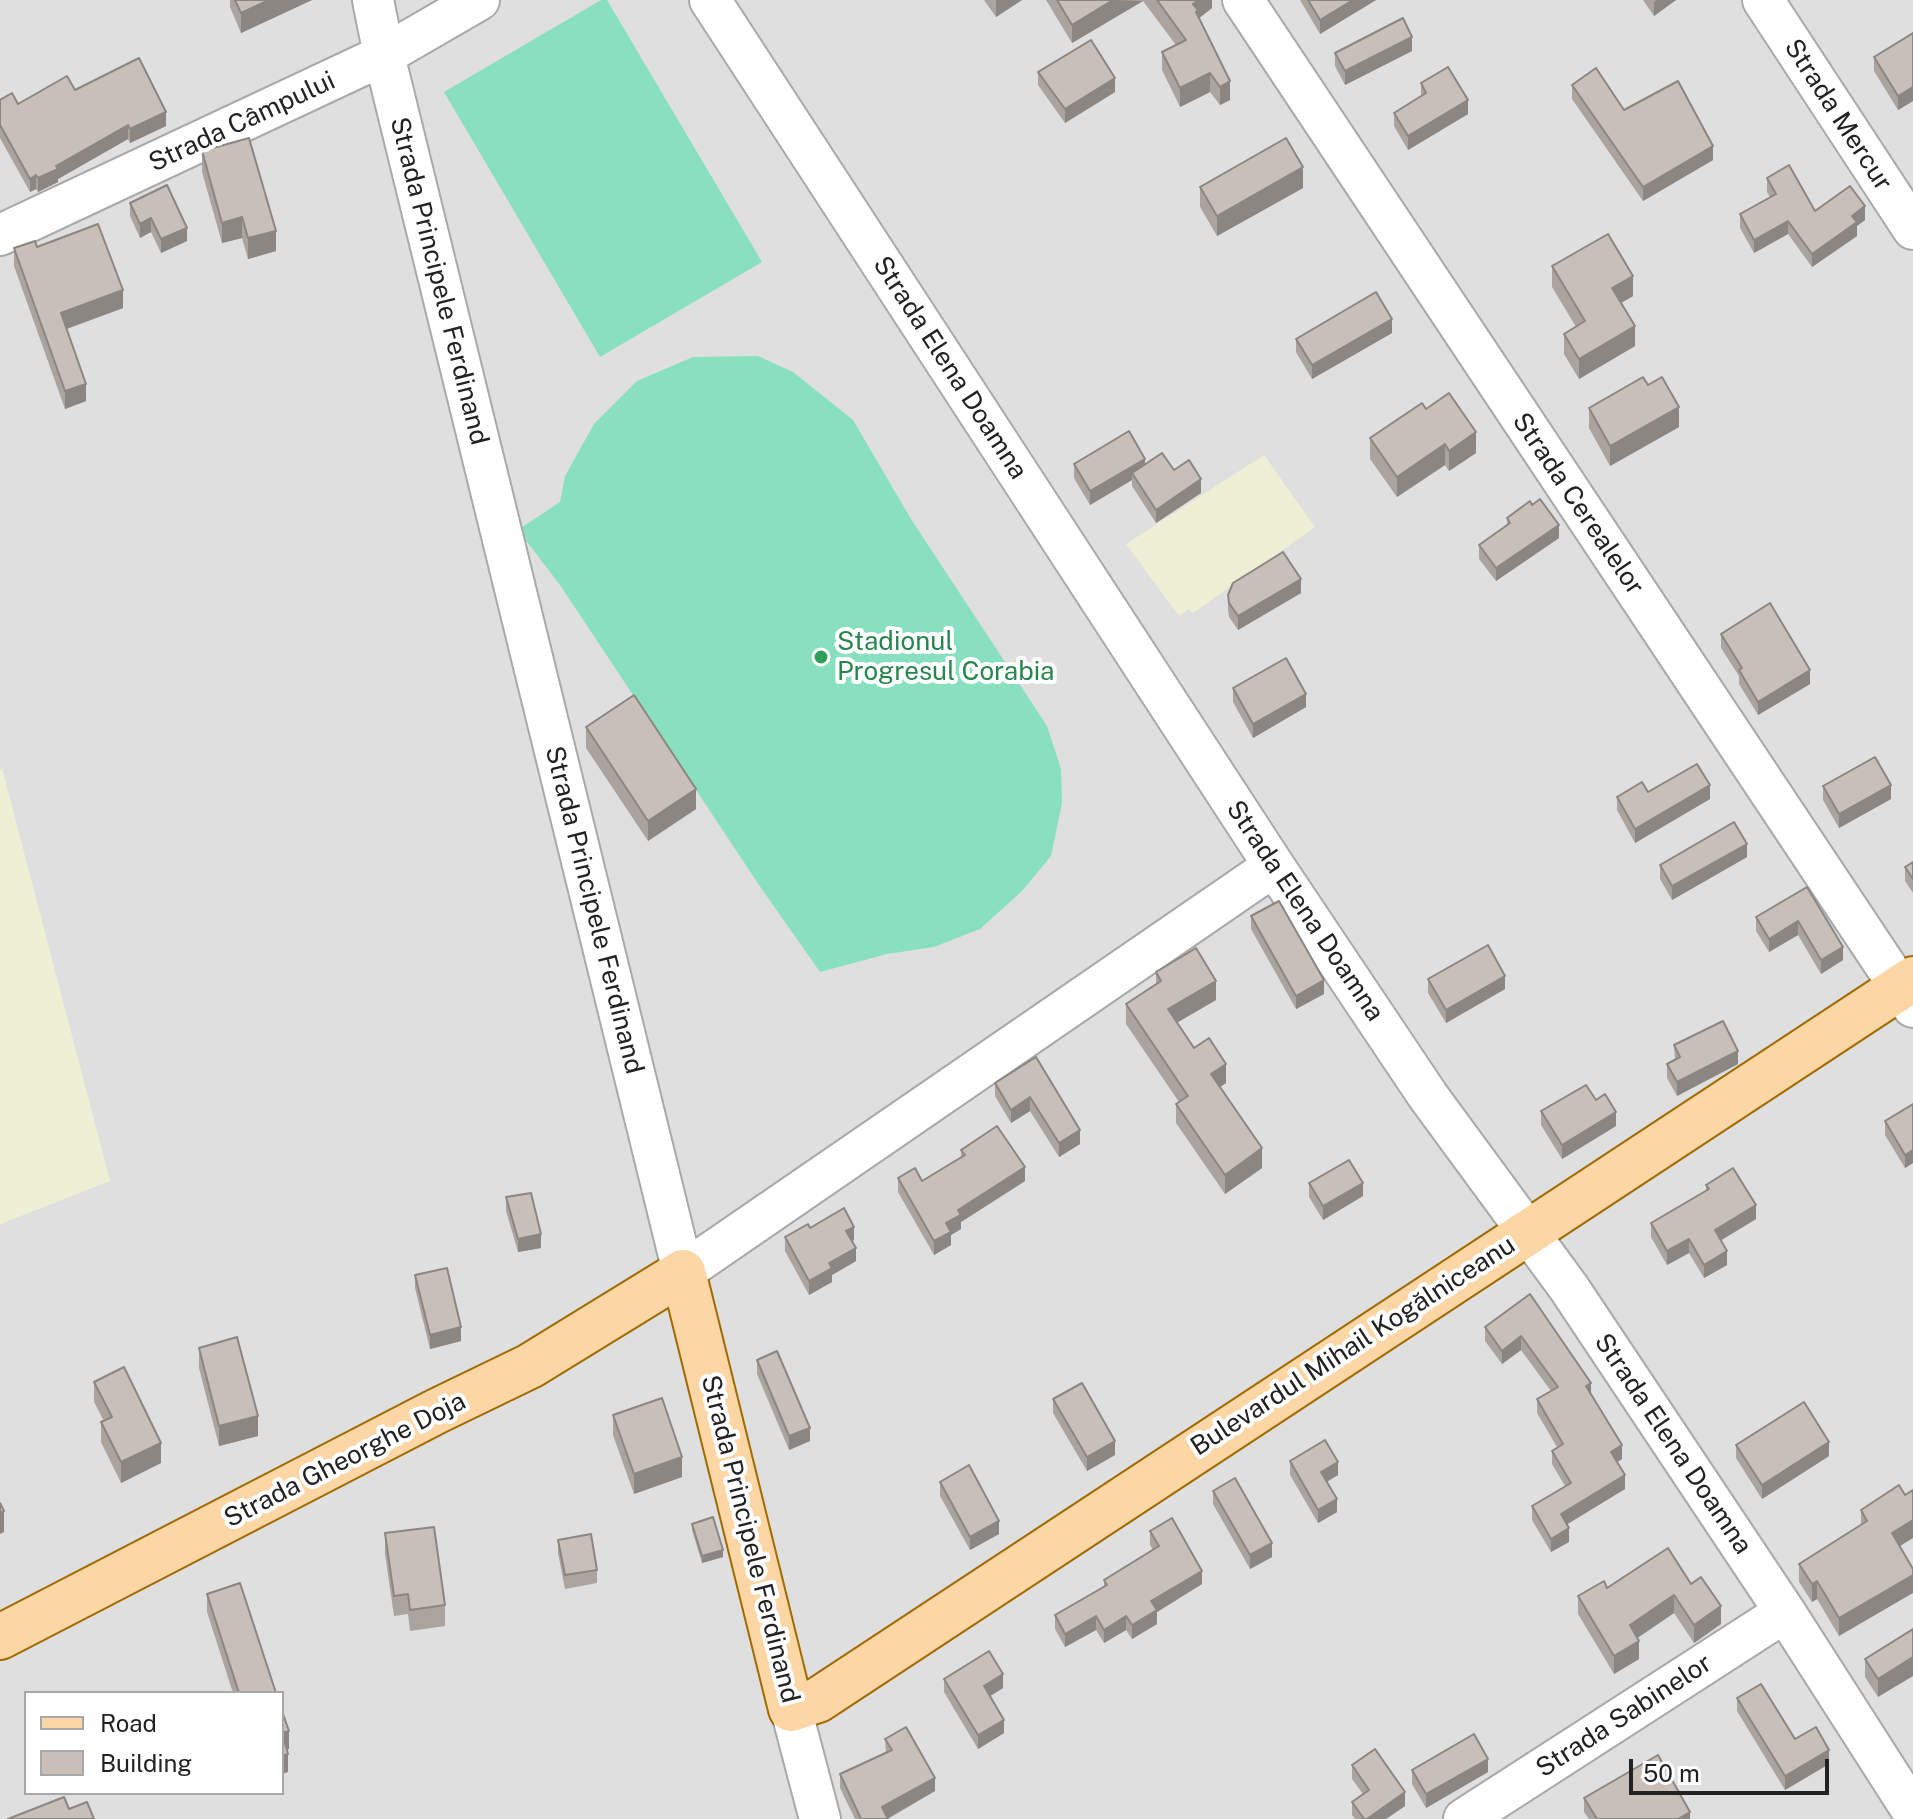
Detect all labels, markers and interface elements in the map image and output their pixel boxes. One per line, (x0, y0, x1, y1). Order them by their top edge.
street label: Strada Mercur (1777, 33, 1899, 197)
street label: Strada Câmpului (144, 65, 340, 179)
street label: Strada Principele Ferdinand (383, 114, 495, 448)
street label: Strada Elena Doamna (866, 251, 1034, 485)
street label: Strada Cerealelor (1506, 407, 1650, 601)
place label: Stadionul Progresul Corabia (837, 626, 1054, 688)
marker: Stadionul Progresul Corabia (812, 648, 830, 666)
street label: Strada Principele Ferdinand (538, 743, 650, 1077)
street label: Strada Elena Doamna (1220, 795, 1390, 1027)
street label: Bulevardul Mihail Kogălniceanu (1185, 1229, 1521, 1463)
street label: Strada Elena Doamna (1588, 1328, 1758, 1560)
street label: Strada Principele Ferdinand (694, 1372, 806, 1706)
street label: Strada Gheorghe Doja (219, 1386, 471, 1534)
street label: Strada Sabinelor (1530, 1648, 1718, 1784)
legend (24, 1691, 284, 1795)
text: Road (100, 1709, 157, 1737)
scale bar (1633, 1743, 1833, 1793)
text: Building (100, 1749, 192, 1777)
text: 50 m (1643, 1759, 1700, 1787)

